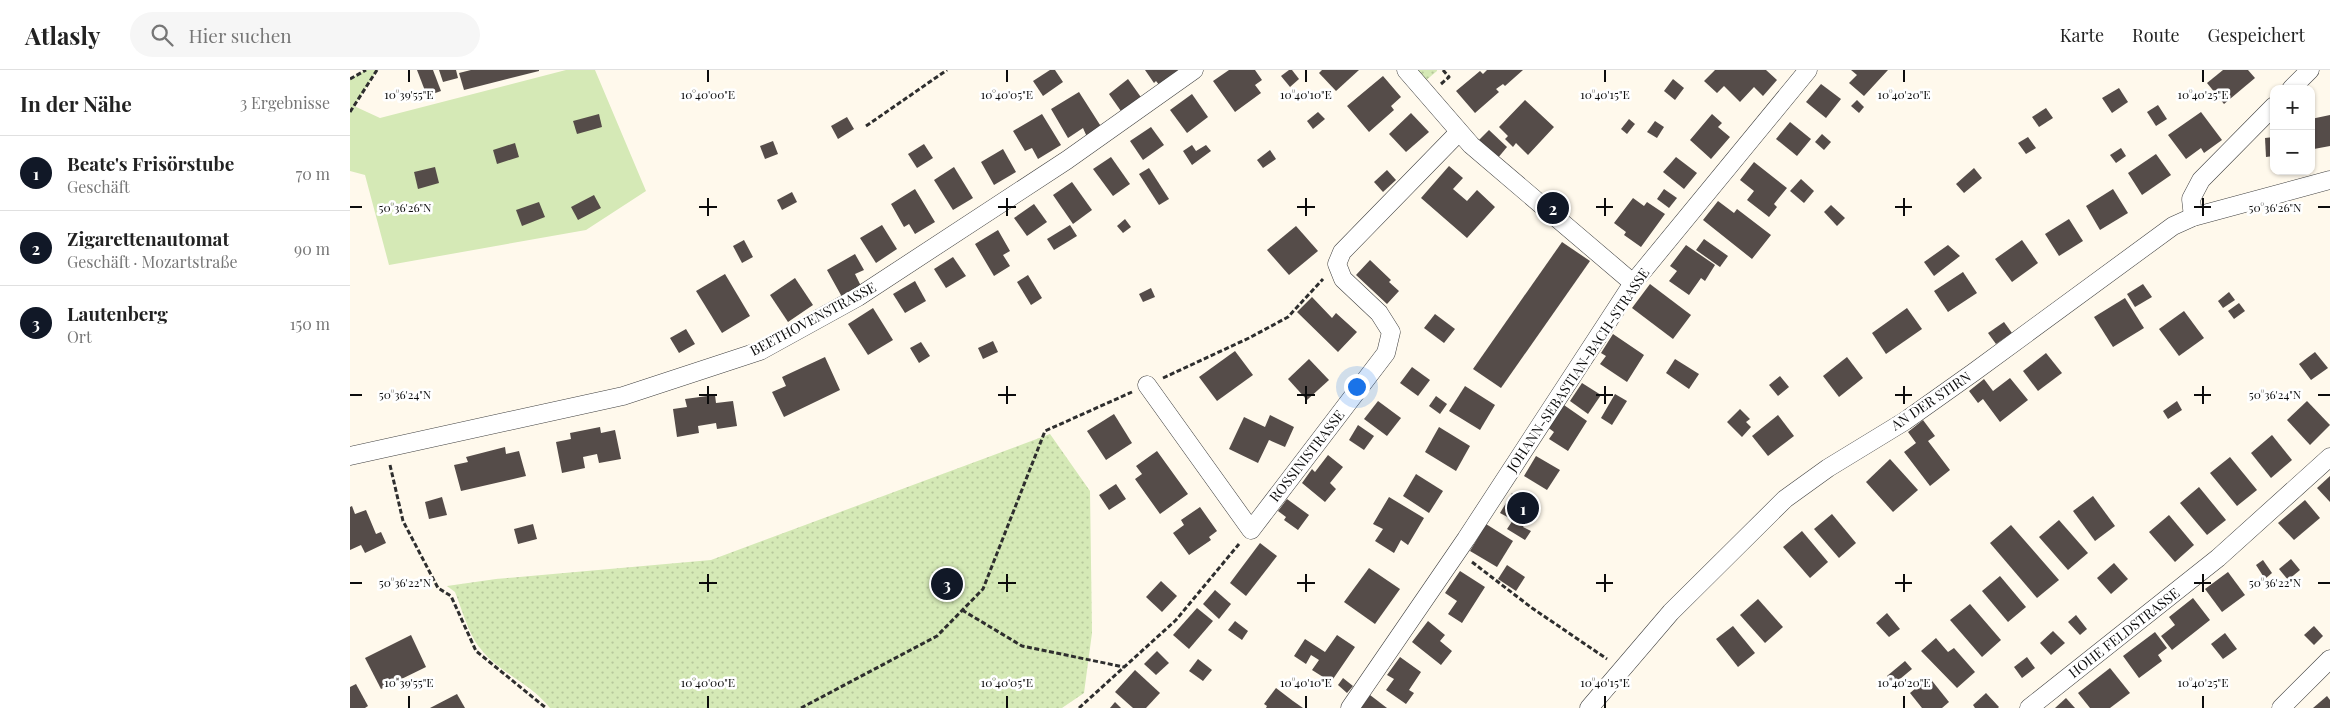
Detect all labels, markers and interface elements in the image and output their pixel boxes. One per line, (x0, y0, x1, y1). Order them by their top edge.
search box (130, 12, 480, 57)
text: Atlasly (25, 19, 100, 51)
icon: search (148, 21, 176, 49)
text: Hier suchen (188, 22, 292, 48)
text: Karte (2060, 23, 2104, 47)
text: Route (2132, 23, 2180, 47)
text: Gespeichert (2208, 23, 2305, 47)
map controls (2270, 85, 2315, 175)
button: + (2270, 85, 2315, 130)
text: 10°39'55"E (384, 86, 434, 102)
text: 10°40'00"E (681, 86, 735, 102)
text: 10°40'05"E (981, 86, 1033, 102)
text: 10°40'10"E (1280, 86, 1332, 102)
text: 10°40'15"E (1580, 86, 1630, 102)
text: 10°40'20"E (1877, 86, 1931, 102)
text: 10°40'25"E (2177, 86, 2229, 102)
text: In der Nähe (20, 89, 132, 117)
text: 3 Ergebnisse (240, 92, 330, 113)
button: − (2270, 130, 2315, 175)
text: Beate's Frisörstube (67, 150, 234, 176)
text: 1 (33, 163, 39, 184)
text: 70 m (296, 163, 330, 184)
text: Geschäft (67, 176, 130, 197)
pin: 2 (1537, 189, 1569, 227)
text: 50°36'26"N (378, 199, 432, 215)
text: 50°36'26"N (2248, 199, 2302, 215)
text: Zigarettenautomat (67, 225, 229, 251)
text: 2 (32, 238, 40, 259)
text: 90 m (294, 238, 330, 259)
text: Geschäft · Mozartstraße (67, 251, 238, 272)
street label: JOHANN-SEBASTIAN-BACH-STRASSE (1501, 264, 1653, 476)
street label: BEETHOVENSTRASSE (746, 277, 879, 360)
text: Lautenberg (67, 300, 168, 326)
text: 3 (32, 313, 40, 334)
text: 150 m (290, 313, 330, 334)
text: Ort (67, 326, 92, 347)
street label: AN DER STIRN (1886, 367, 1975, 435)
your location (1344, 374, 1370, 400)
text: 50°36'24"N (379, 386, 432, 402)
text: 50°36'24"N (2249, 386, 2302, 402)
street label: ROSSINISTRASSE (1265, 406, 1348, 506)
pin: 1 (1507, 489, 1539, 527)
pin: 3 (931, 565, 963, 603)
text: 50°36'22"N (379, 574, 432, 590)
text: 50°36'22"N (2249, 574, 2302, 590)
street label: HOHE FELDSTRASSE (2064, 583, 2183, 682)
text: 10°39'55"E (384, 674, 434, 690)
text: 10°40'00"E (681, 674, 735, 690)
text: 10°40'05"E (981, 674, 1033, 690)
text: 10°40'10"E (1280, 674, 1332, 690)
text: 10°40'15"E (1580, 674, 1630, 690)
text: 10°40'20"E (1877, 674, 1931, 690)
text: 10°40'25"E (2177, 674, 2229, 690)

